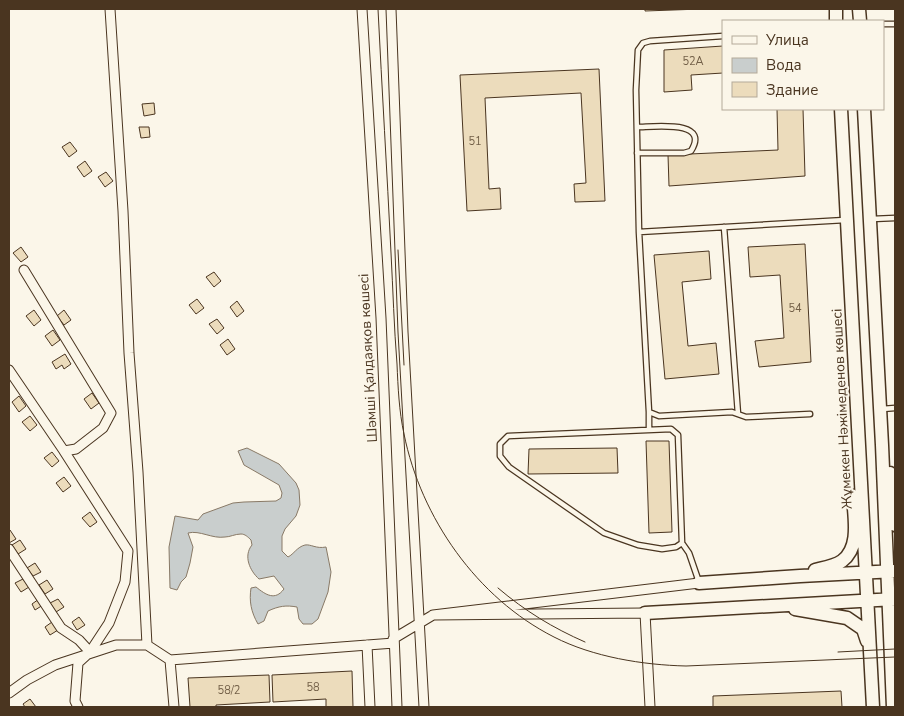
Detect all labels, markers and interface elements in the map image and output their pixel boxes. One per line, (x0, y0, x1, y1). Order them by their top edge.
legend (722, 20, 884, 110)
text: Улица (765, 30, 809, 50)
house number: 52А (682, 54, 704, 69)
text: Вода (766, 55, 802, 75)
text: Здание (766, 80, 818, 100)
house number: 51 (468, 134, 482, 149)
street label: Шәмші Қалдаяқов көшесі (354, 273, 382, 443)
house number: 54 (788, 301, 802, 316)
street label: Жұмекен Нәжімеденов көшесі (827, 308, 857, 510)
house number: 58 (306, 680, 320, 695)
house number: 58/2 (218, 683, 240, 698)

